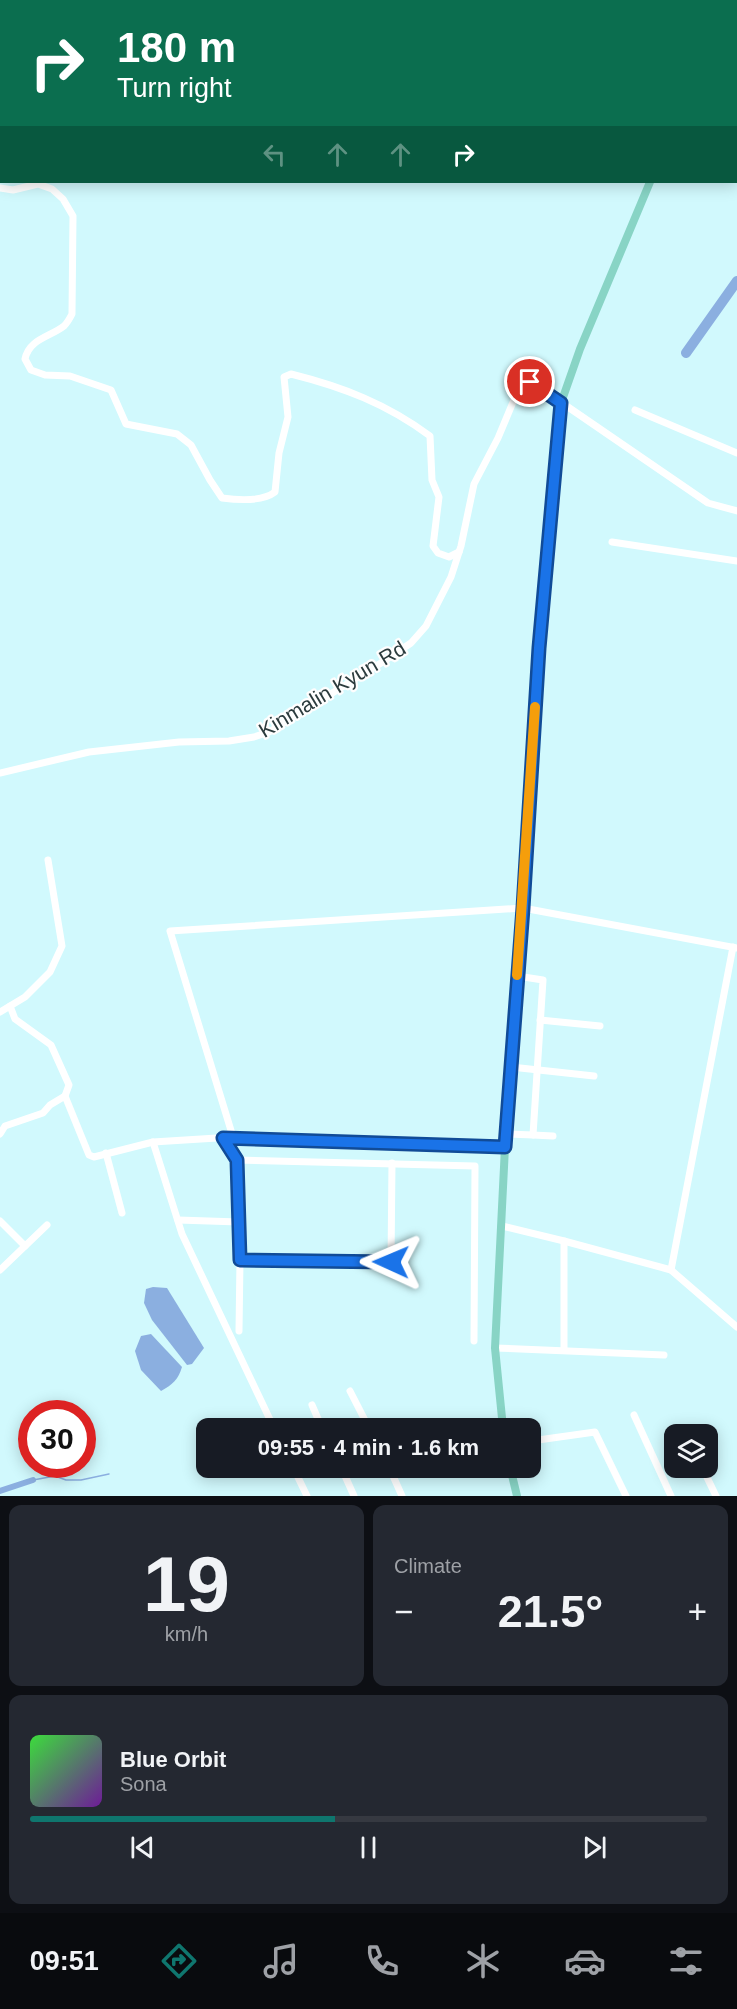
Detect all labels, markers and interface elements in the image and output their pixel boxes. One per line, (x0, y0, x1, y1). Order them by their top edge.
icon: right (18, 24, 96, 102)
text: 180 m (117, 24, 236, 71)
text: Turn right (117, 73, 232, 103)
icon: left (258, 138, 291, 171)
icon: ahead (321, 138, 354, 171)
icon: ahead (384, 138, 417, 171)
icon: right (447, 138, 480, 171)
pin (504, 356, 555, 407)
icon: arrive (513, 365, 546, 398)
street label: Kinmalin Kyun Rd (255, 636, 409, 742)
position arrow (359, 1230, 423, 1294)
speed limit sign: 30 (18, 1400, 96, 1478)
map controls (664, 1424, 718, 1478)
button: layers (664, 1424, 718, 1478)
text: 09:55 · 4 min · 1.6 km (258, 1435, 479, 1460)
text: 19 (143, 1540, 230, 1628)
text: Climate (394, 1555, 462, 1577)
text: 21.5° (498, 1586, 603, 1637)
text: − (394, 1593, 413, 1630)
text: + (688, 1593, 707, 1630)
text: km/h (165, 1623, 208, 1645)
text: Blue Orbit (120, 1747, 226, 1772)
text: Sona (120, 1773, 167, 1795)
icon: previous (126, 1831, 159, 1864)
icon: pause (352, 1831, 385, 1864)
icon: next (578, 1831, 611, 1864)
icon: directions (158, 1940, 200, 1982)
icon: music (260, 1940, 302, 1982)
icon: phone (361, 1940, 403, 1982)
icon: climate (462, 1940, 504, 1982)
icon: car (564, 1940, 606, 1982)
icon: filters (665, 1940, 707, 1982)
text: 09:51 (30, 1946, 99, 1976)

